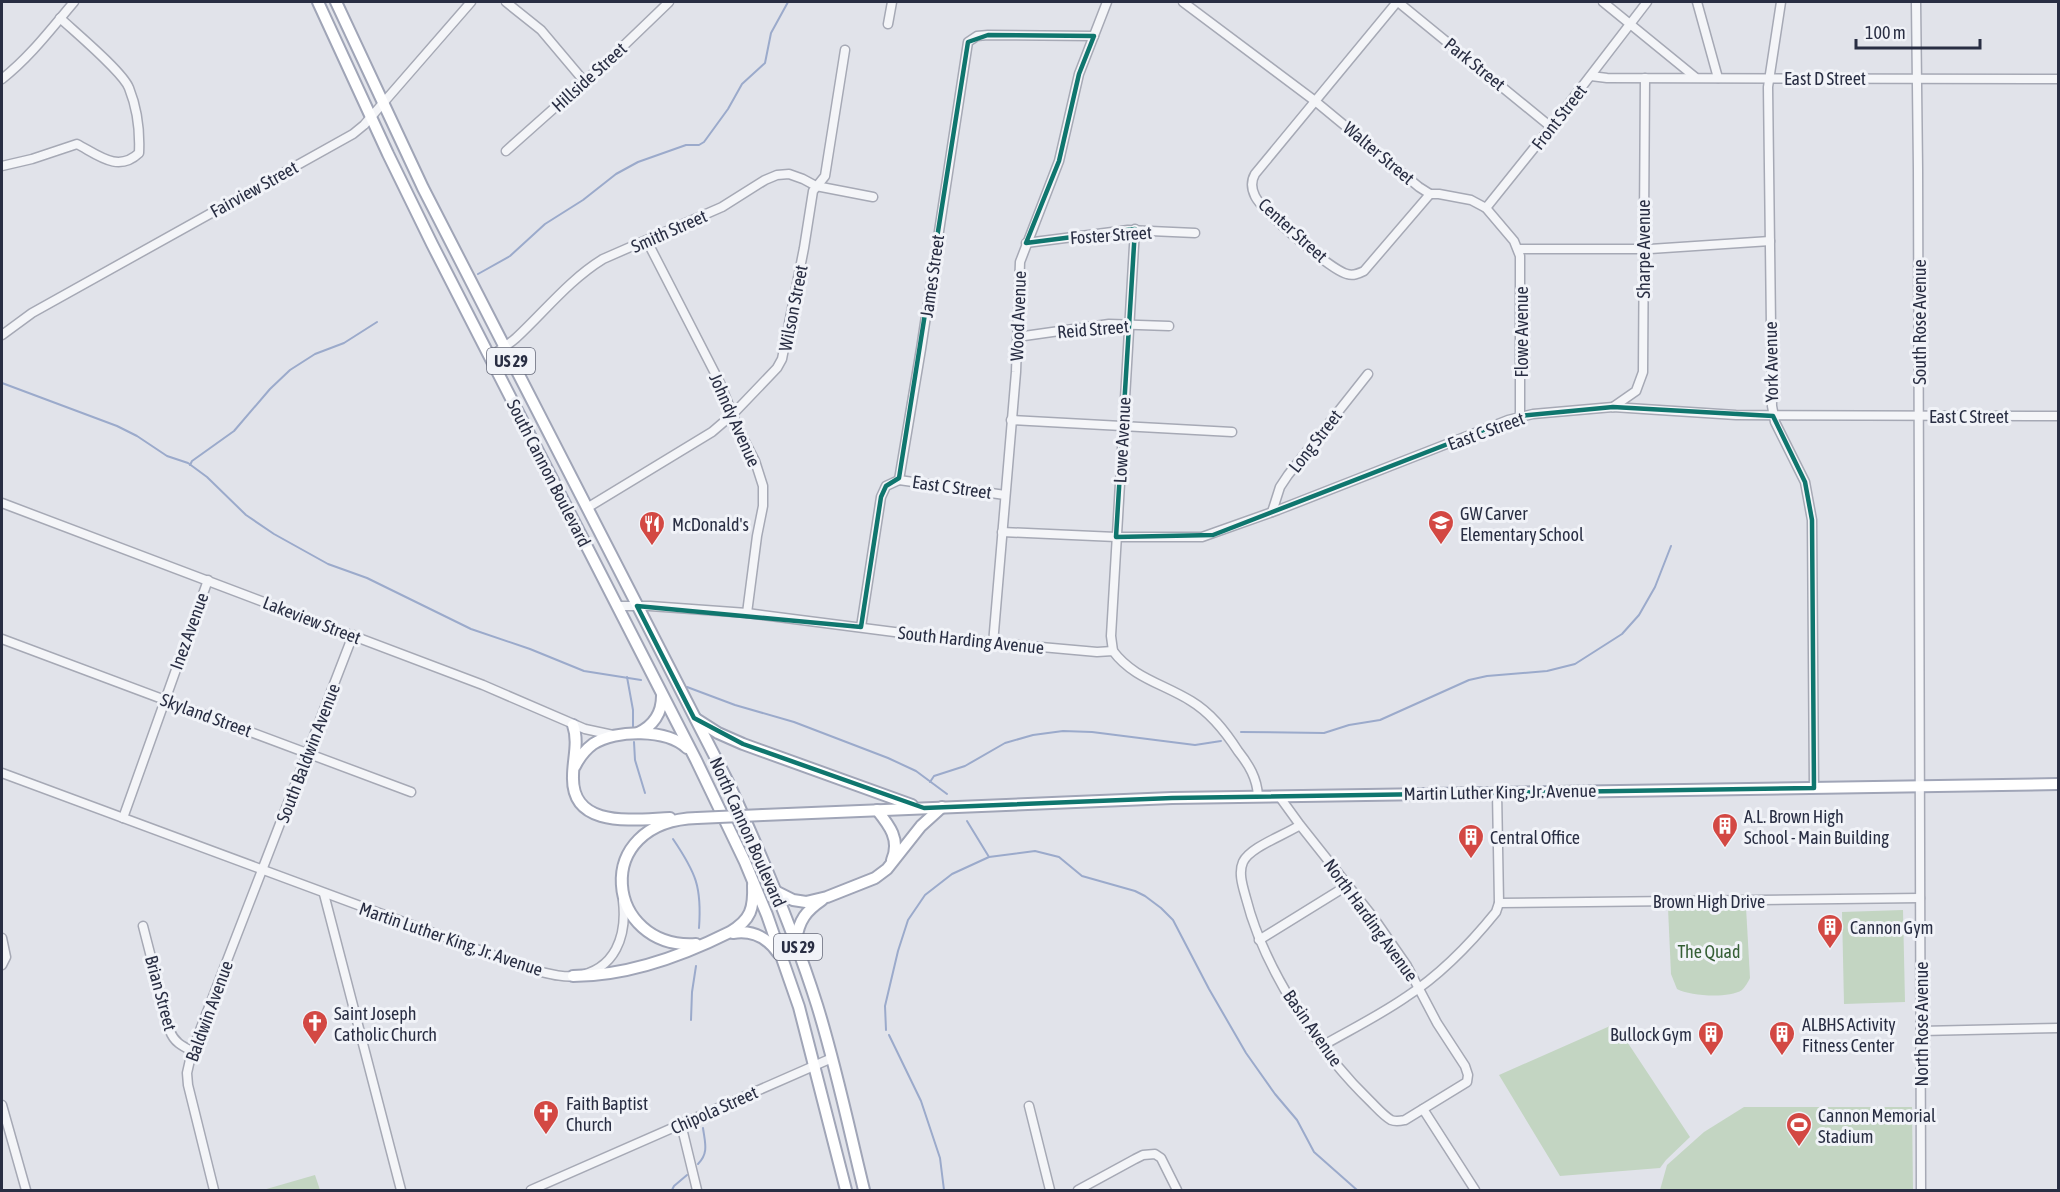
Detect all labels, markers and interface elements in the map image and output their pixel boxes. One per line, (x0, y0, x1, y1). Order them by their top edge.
scale bar (1856, 12, 1980, 50)
text: 100 m (1865, 22, 1906, 43)
street label: Park Street (1440, 33, 1510, 95)
street label: Hillside Street (547, 38, 631, 116)
street label: East D Street (1784, 68, 1866, 89)
street label: Front Street (1527, 80, 1591, 154)
street label: Walter Street (1339, 117, 1419, 189)
street label: Fairview Street (207, 156, 301, 222)
street label: Center Street (1254, 194, 1332, 266)
street label: Sharpe Avenue (1633, 200, 1654, 298)
street label: Smith Street (628, 205, 710, 257)
street label: Foster Street (1069, 222, 1153, 248)
street label: James Street (916, 233, 948, 319)
street label: South Rose Avenue (1909, 259, 1930, 385)
street label: Wilson Street (774, 263, 812, 353)
street label: Wood Avenue (1006, 271, 1030, 361)
street label: Flowe Avenue (1511, 286, 1532, 378)
street label: Reid Street (1056, 315, 1130, 343)
street label: York Avenue (1760, 321, 1782, 403)
road number: US 29 (487, 348, 535, 374)
street label: Johndy Avenue (705, 370, 765, 470)
street label: South Cannon Boulevard (503, 396, 595, 550)
street label: Lowe Avenue (1109, 396, 1135, 484)
street label: Long Street (1284, 405, 1346, 477)
street label: East C Street (1929, 406, 2009, 427)
street label: East C Street (1445, 407, 1527, 455)
street label: East C Street (911, 471, 993, 503)
place label: GW Carver Elementary School (1460, 503, 1584, 545)
school or university icon: GW Carver Elementary School (1426, 508, 1456, 546)
restaurant icon: McDonald's (637, 509, 667, 547)
place label: McDonald's (672, 514, 749, 535)
street label: Inez Avenue (165, 590, 213, 672)
street label: Lakeview Street (260, 592, 364, 648)
street label: South Harding Avenue (897, 622, 1045, 658)
street label: South Baldwin Avenue (272, 681, 344, 825)
street label: Skyland Street (158, 689, 254, 741)
street label: North Cannon Boulevard (705, 754, 791, 910)
street label: Martin Luther King, Jr. Avenue (1404, 780, 1596, 804)
place label: A.L. Brown High School - Main Building (1744, 806, 1889, 848)
building icon: A.L. Brown High School - Main Building (1710, 811, 1740, 849)
building icon: Central Office (1456, 822, 1486, 860)
place label: Central Office (1490, 827, 1580, 848)
street label: North Harding Avenue (1320, 855, 1422, 985)
street label: Brown High Drive (1653, 891, 1765, 912)
street label: Martin Luther King, Jr. Avenue (357, 898, 545, 980)
building icon: Cannon Gym (1815, 912, 1845, 950)
place label: Cannon Gym (1850, 917, 1934, 938)
road number: US 29 (774, 934, 822, 960)
park label: The Quad (1677, 941, 1741, 962)
street label: Brian Street (141, 953, 181, 1033)
street label: Baldwin Avenue (181, 958, 237, 1064)
street label: North Rose Avenue (1911, 962, 1932, 1086)
street label: Basin Avenue (1279, 986, 1347, 1070)
place label: Saint Joseph Catholic Church (334, 1003, 437, 1045)
church icon: Saint Joseph Catholic Church (300, 1008, 330, 1046)
place label: ALBHS Activity Fitness Center (1802, 1014, 1896, 1056)
building icon: Bullock Gym (1696, 1019, 1726, 1057)
building icon: ALBHS Activity Fitness Center (1767, 1019, 1797, 1057)
place label: Bullock Gym (1610, 1024, 1692, 1045)
street label: Chipola Street (667, 1081, 761, 1139)
place label: Faith Baptist Church (566, 1093, 648, 1135)
church icon: Faith Baptist Church (531, 1098, 561, 1136)
place label: Cannon Memorial Stadium (1818, 1105, 1936, 1147)
sports icon: Cannon Memorial Stadium (1784, 1110, 1814, 1148)

